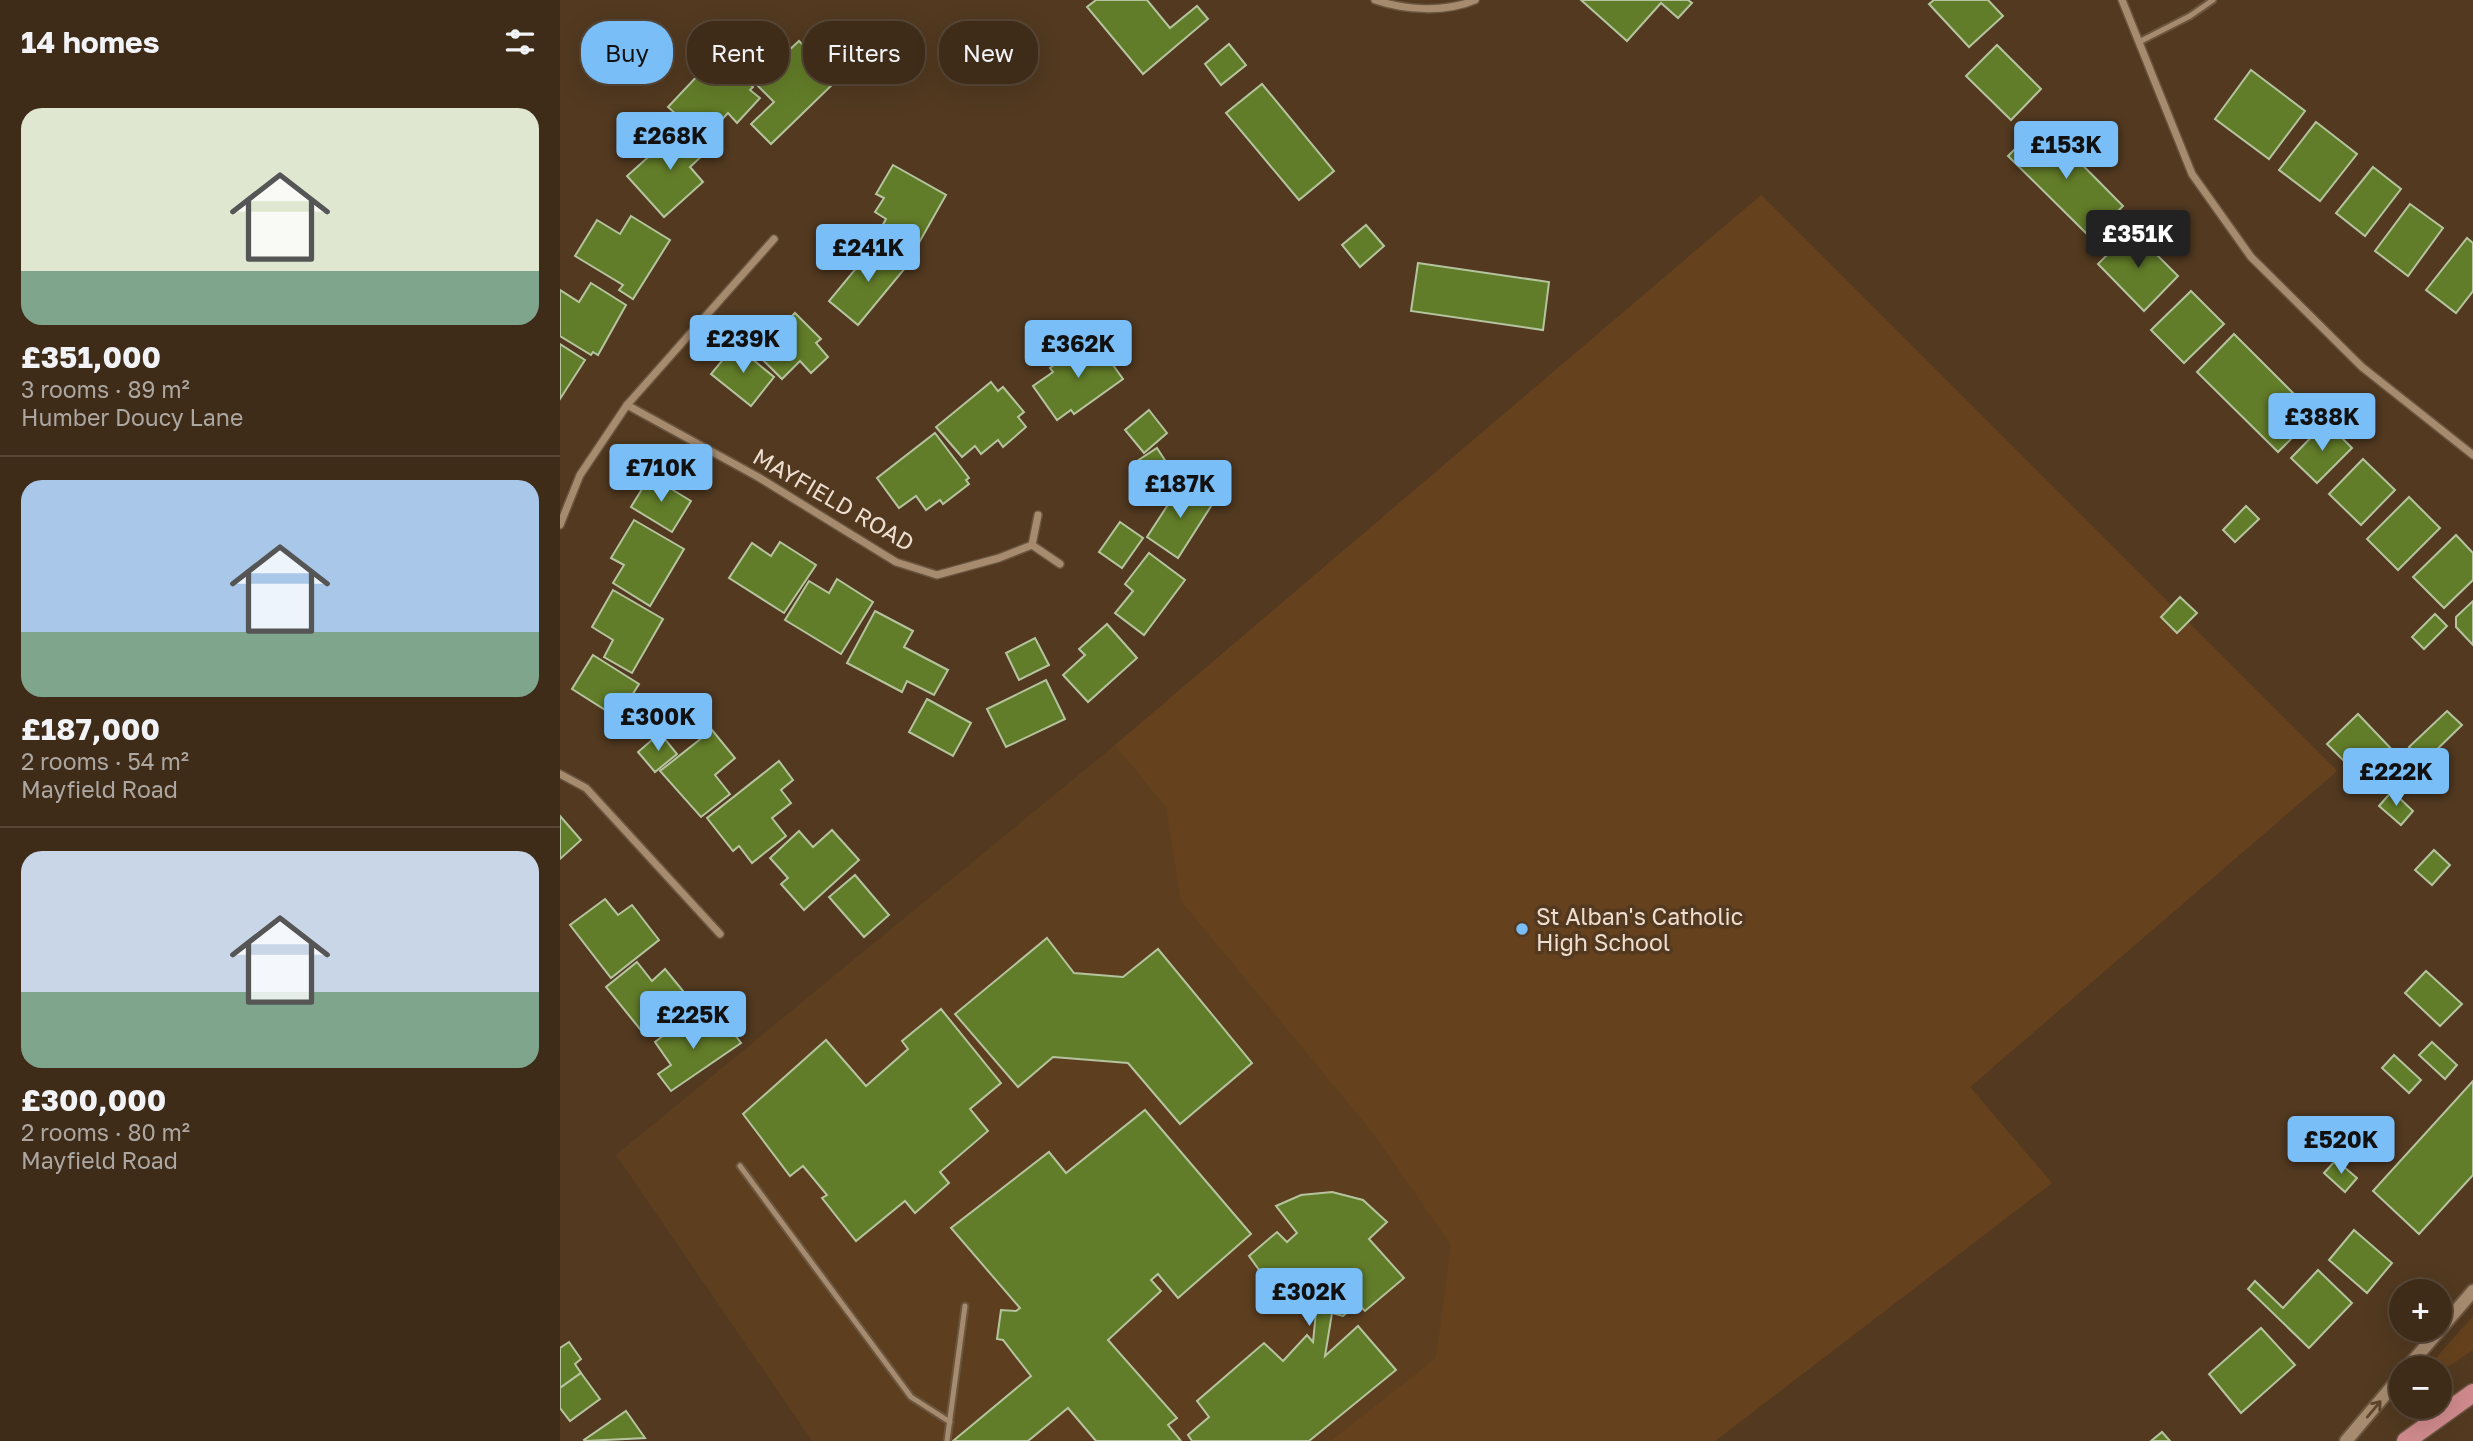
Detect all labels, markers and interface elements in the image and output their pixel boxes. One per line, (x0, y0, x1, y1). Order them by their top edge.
chip: Buy (581, 21, 673, 84)
chip: Rent (687, 21, 789, 84)
chip: Filters (803, 21, 925, 84)
chip: New (939, 21, 1038, 84)
icon: filters (501, 23, 539, 61)
text: 14 homes (21, 24, 160, 60)
pin: £268K (621, 113, 719, 172)
text: £268K (632, 121, 708, 149)
pin: £153K (2017, 122, 2115, 181)
text: £153K (2030, 130, 2102, 158)
icon: home (217, 154, 343, 280)
pin: £351K (2089, 210, 2187, 270)
text: £351K (2102, 219, 2174, 247)
pin: £241K (819, 224, 917, 284)
text: £241K (832, 233, 904, 261)
pin: £239K (694, 316, 792, 375)
pin: £362K (1029, 320, 1127, 380)
text: £239K (706, 324, 780, 352)
text: £362K (1041, 329, 1115, 357)
text: £351,000 (21, 339, 161, 375)
text: 3 rooms · 89 m² (21, 375, 190, 403)
pin: £388K (2273, 393, 2371, 453)
text: £388K (2284, 402, 2360, 430)
text: Humber Doucy Lane (21, 403, 243, 431)
street label: MAYFIELD ROAD (749, 442, 919, 556)
pin: £710K (612, 444, 710, 504)
text: £710K (625, 453, 697, 481)
pin: £187K (1131, 461, 1229, 520)
text: £187K (1145, 469, 1215, 497)
icon: home (217, 526, 343, 652)
pin: £300K (609, 694, 707, 753)
text: £300K (620, 702, 696, 730)
text: £187,000 (21, 711, 160, 747)
text: 2 rooms · 54 m² (21, 747, 189, 775)
pin: £222K (2347, 748, 2445, 808)
text: £222K (2359, 757, 2433, 785)
text: Mayfield Road (21, 775, 178, 803)
icon: home (217, 897, 343, 1023)
place label: St Alban's Catholic High School (1536, 902, 1743, 956)
marker: St Alban's Catholic High School (1514, 921, 1530, 937)
pin: £225K (644, 992, 742, 1051)
text: £225K (656, 1000, 730, 1028)
text: £300,000 (21, 1082, 166, 1118)
pin: £520K (2292, 1116, 2390, 1176)
text: 2 rooms · 80 m² (21, 1118, 190, 1146)
text: £520K (2304, 1125, 2378, 1153)
text: Mayfield Road (21, 1146, 178, 1174)
pin: £302K (1260, 1268, 1358, 1328)
text: £302K (1272, 1277, 1346, 1305)
map controls (2389, 1279, 2452, 1419)
button: + (2389, 1279, 2452, 1342)
button: − (2389, 1356, 2452, 1419)
one-way arrow (2366, 1400, 2382, 1418)

